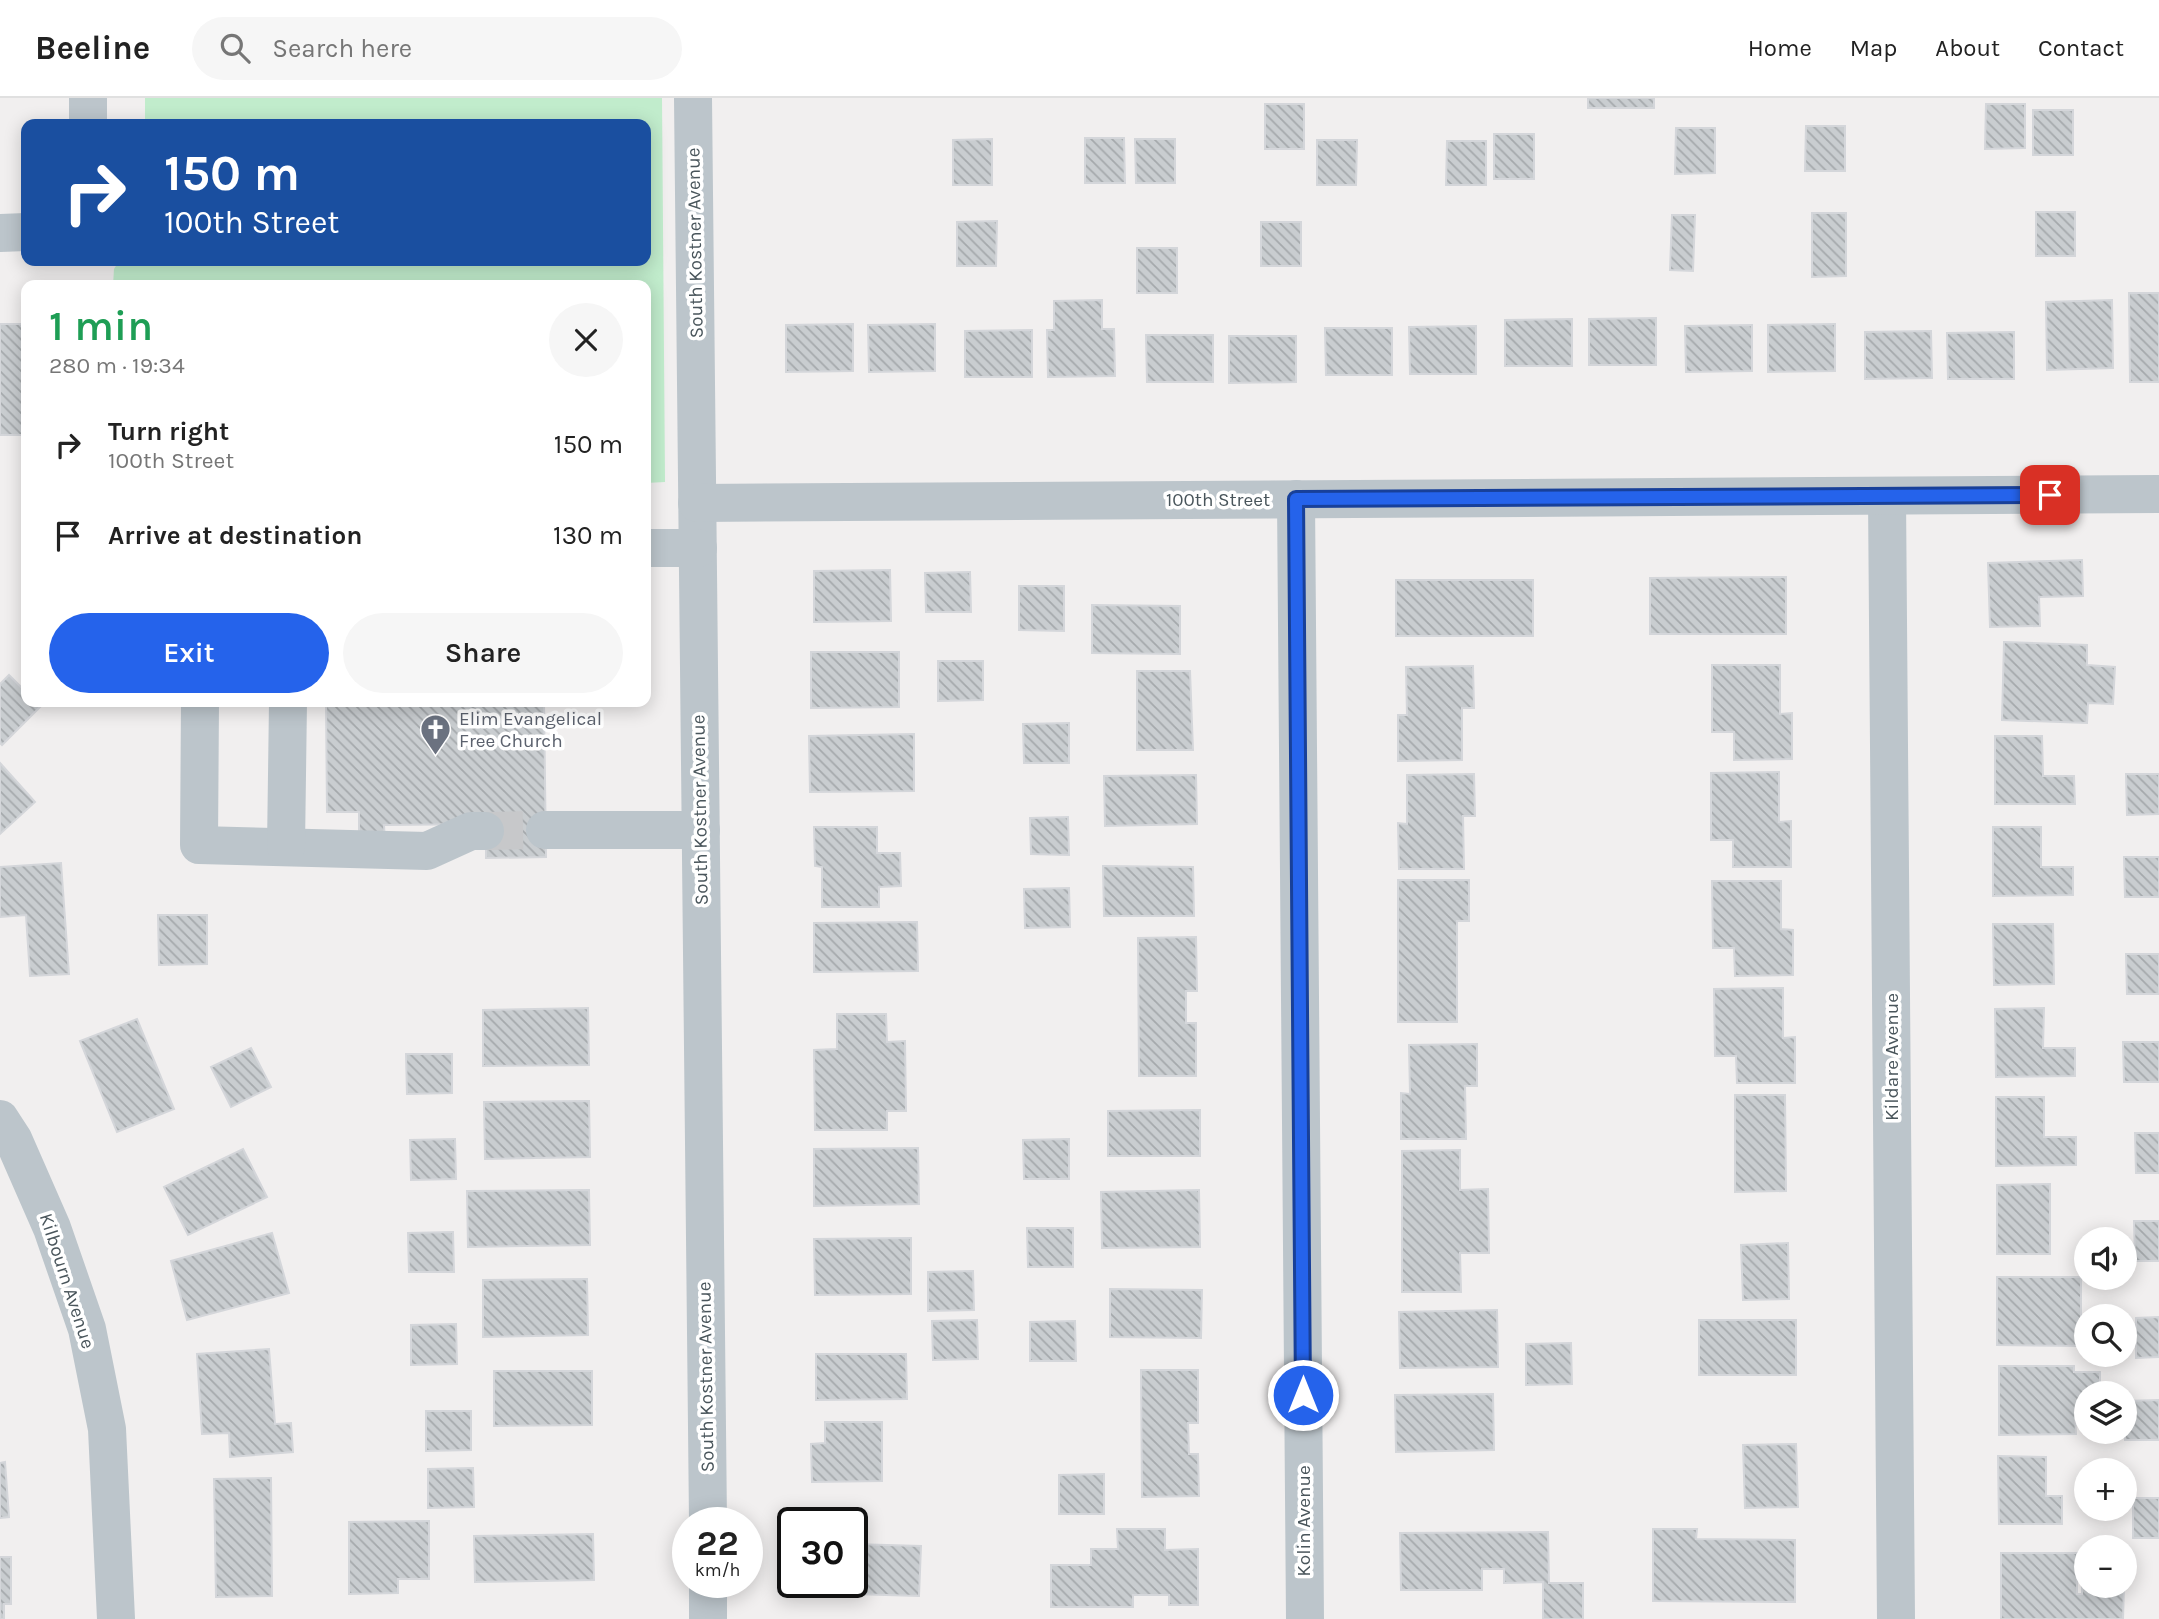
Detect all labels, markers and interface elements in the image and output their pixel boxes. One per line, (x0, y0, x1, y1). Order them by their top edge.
search box (192, 17, 682, 80)
text: Beeline (35, 29, 150, 67)
icon: search (216, 29, 254, 67)
text: Search here (272, 33, 412, 64)
text: Home (1748, 34, 1812, 62)
text: Map (1850, 34, 1897, 62)
text: About (1935, 34, 2000, 62)
text: Contact (2038, 34, 2124, 62)
text: 150 m (164, 145, 300, 202)
icon: right (49, 147, 140, 238)
street label: South Kostner Avenue (682, 147, 708, 339)
text: 100th Street (164, 204, 339, 241)
text: 1 min (49, 301, 153, 351)
button: close (549, 303, 623, 377)
text: 280 m · 19:34 (49, 352, 185, 379)
text: Turn right (108, 416, 229, 447)
icon: right (49, 426, 87, 464)
text: 150 m (554, 429, 623, 460)
text: 100th Street (108, 447, 234, 474)
pin (2020, 465, 2080, 525)
icon: arrive (2031, 476, 2069, 514)
street label: 100th Street (1166, 489, 1270, 511)
icon: arrive (49, 517, 87, 555)
text: Arrive at destination (108, 520, 362, 551)
text: 130 m (553, 520, 623, 551)
button: Exit (49, 613, 329, 693)
button: Share (343, 613, 623, 693)
place label: Elim Evangelical Free Church (459, 708, 602, 752)
church icon: Elim Evangelical Free Church (419, 713, 453, 757)
street label: South Kostner Avenue (687, 714, 713, 906)
street label: Kildare Avenue (1881, 993, 1903, 1121)
street label: Kilbourn Avenue (35, 1211, 99, 1351)
map controls (2074, 1227, 2137, 1598)
button: sound (2074, 1227, 2137, 1290)
street label: South Kostner Avenue (693, 1281, 719, 1473)
button: search (2074, 1304, 2137, 1367)
position arrow (1266, 1358, 1340, 1432)
button: layers (2074, 1381, 2137, 1444)
button: + (2074, 1458, 2137, 1521)
street label: Kolin Avenue (1293, 1465, 1315, 1577)
speed limit sign: 30 (777, 1507, 868, 1598)
text: 22 (696, 1523, 739, 1564)
button: − (2074, 1535, 2137, 1598)
text: km/h (695, 1559, 740, 1581)

